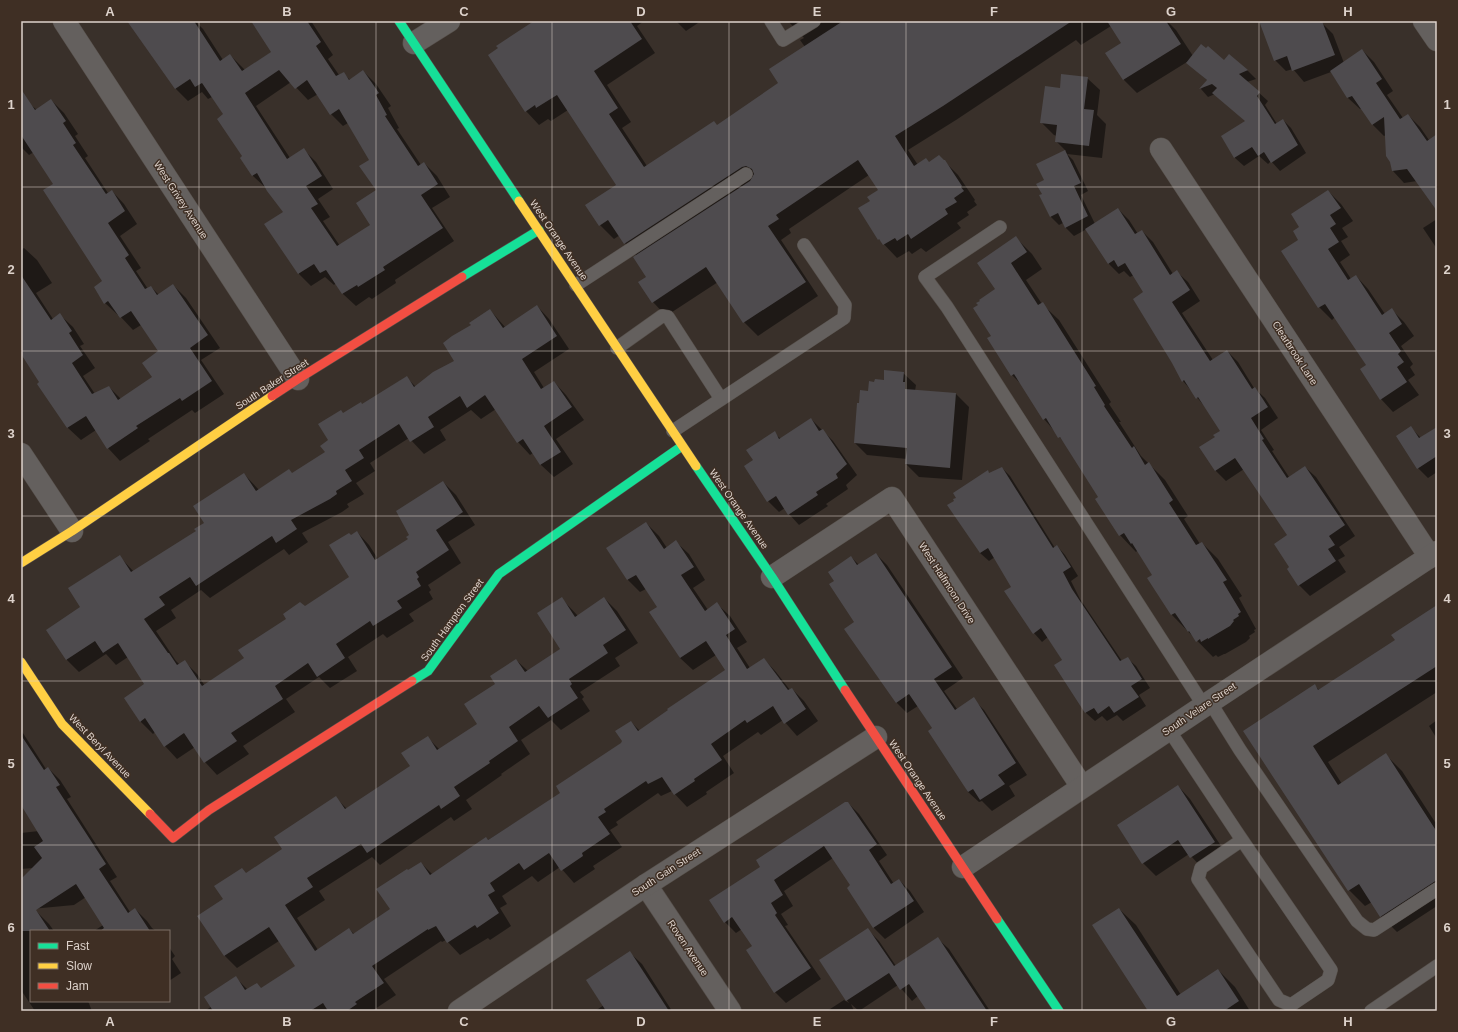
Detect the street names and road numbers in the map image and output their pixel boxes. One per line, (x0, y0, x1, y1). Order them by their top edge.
street label: West Grivey Avenue (152, 159, 210, 241)
street label: West Orange Avenue (528, 198, 590, 283)
street label: Clearbrook Lane (1270, 319, 1320, 387)
street label: South Baker Street (234, 356, 311, 412)
street label: West Orange Avenue (707, 467, 771, 551)
street label: West Halfmoon Drive (917, 540, 978, 626)
street label: South Hampton Street (418, 577, 486, 663)
street label: South Velare Street (1160, 680, 1238, 738)
street label: West Beryl Avenue (67, 712, 133, 780)
street label: West Orange Avenue (887, 738, 949, 823)
street label: South Gain Street (630, 846, 703, 898)
street label: Roven Avenue (665, 918, 711, 978)

